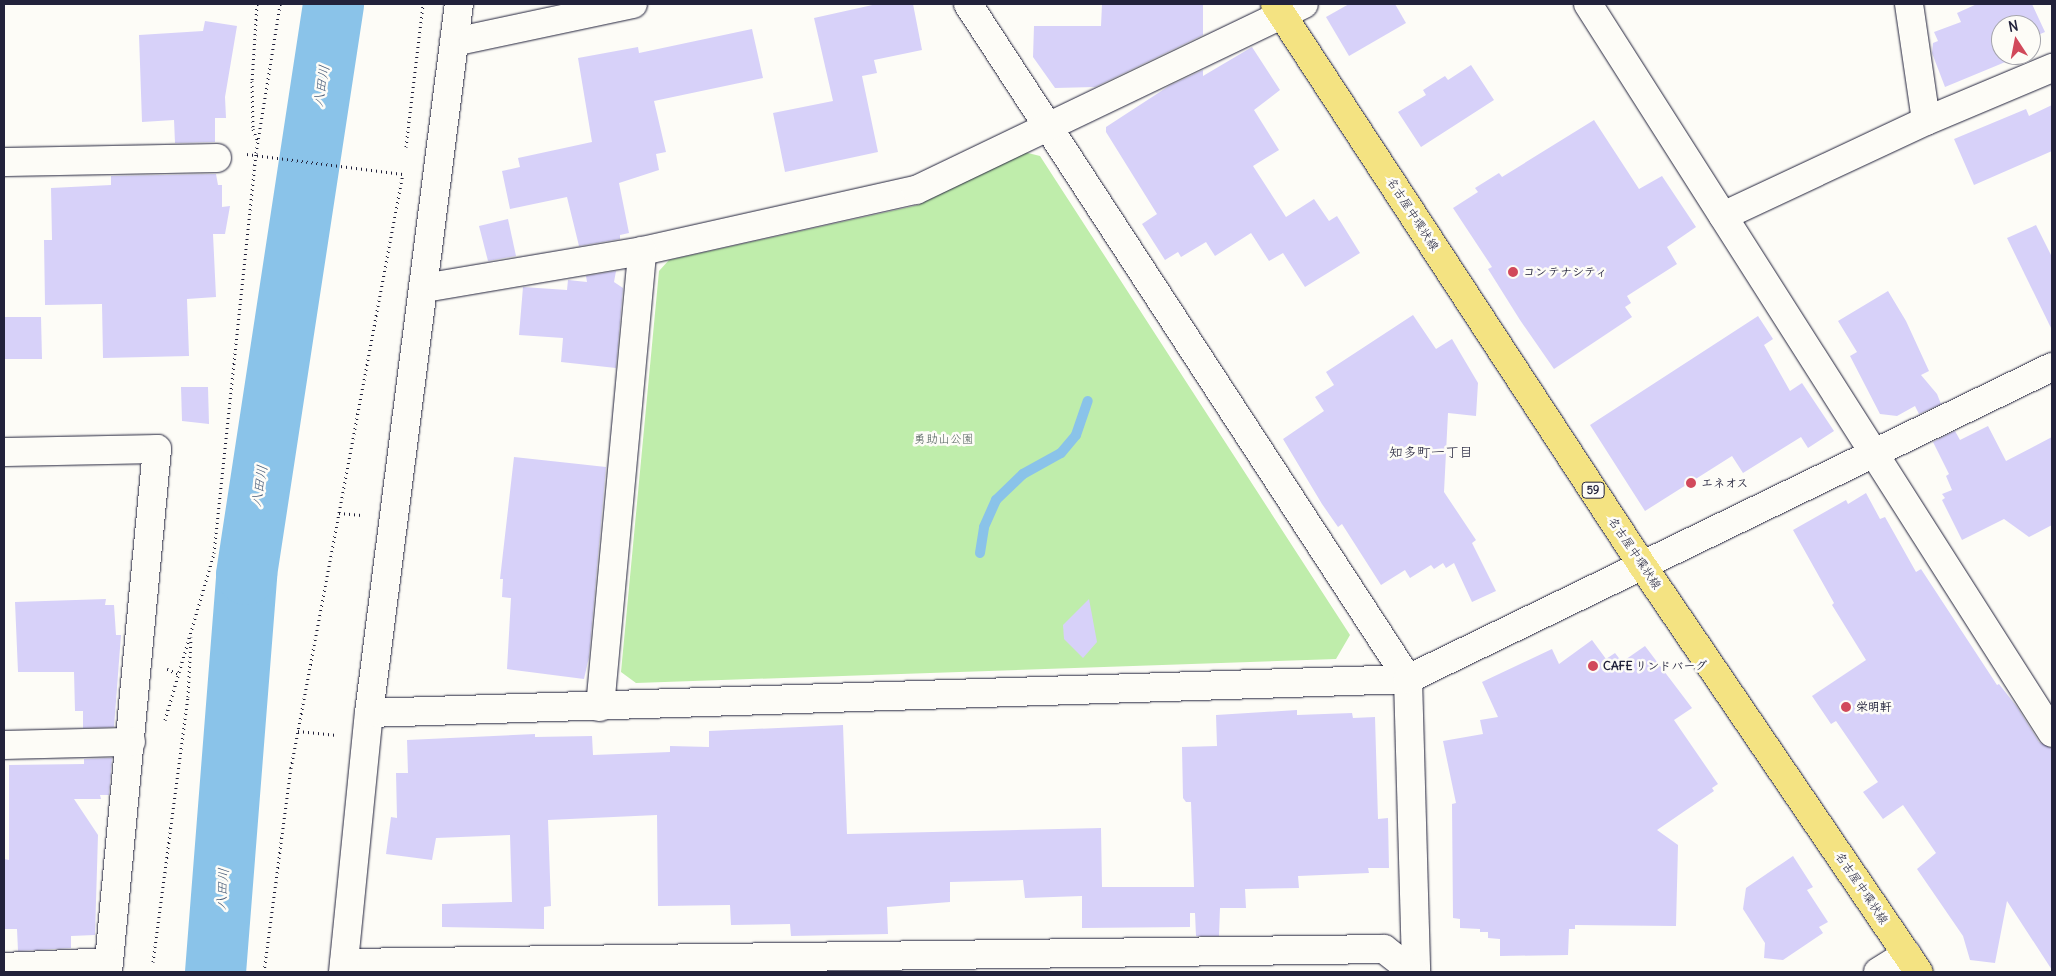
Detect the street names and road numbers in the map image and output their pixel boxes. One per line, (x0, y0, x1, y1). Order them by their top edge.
street label: 名古屋中環状線 (1384, 175, 1442, 253)
road number: 59 (1580, 482, 1606, 498)
street label: 名古屋中環状線 (1606, 514, 1664, 592)
street label: 名古屋中環状線 (1833, 849, 1891, 927)

